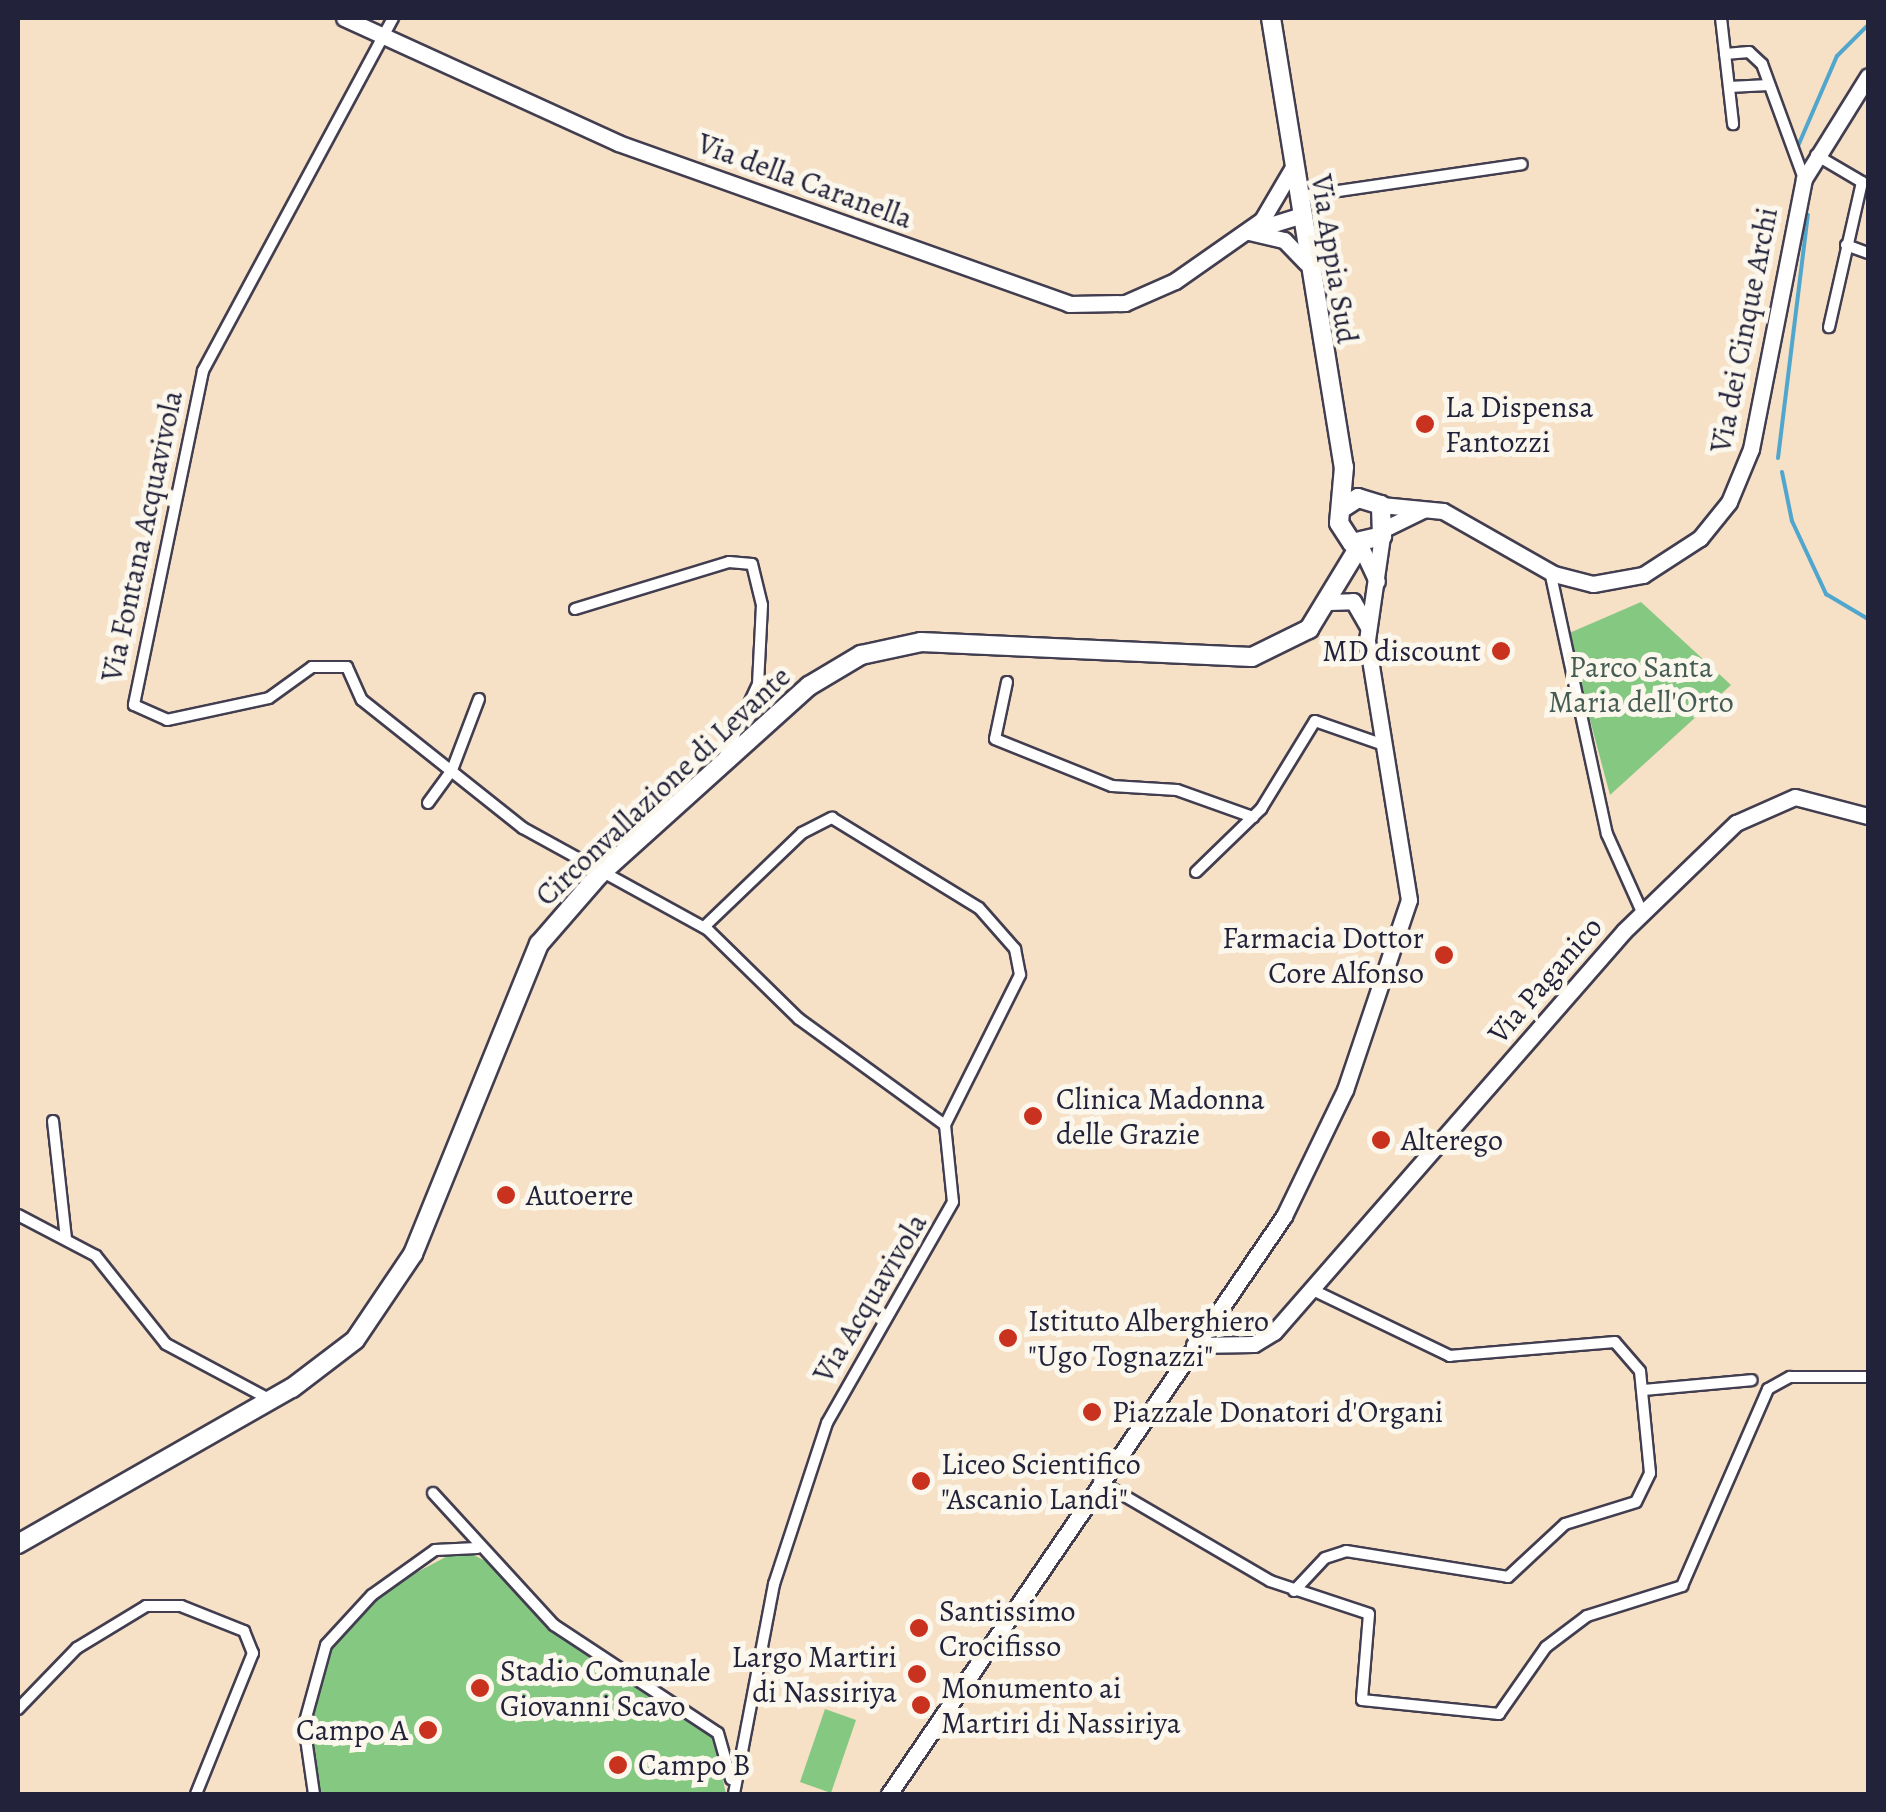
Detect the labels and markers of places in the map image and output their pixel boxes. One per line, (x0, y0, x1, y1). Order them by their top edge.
place label: La Dispensa Fantozzi (1445, 389, 1593, 460)
marker: La Dispensa Fantozzi (1414, 413, 1436, 435)
place label: MD discount (1322, 633, 1481, 669)
marker: MD discount (1490, 640, 1512, 662)
place label: Farmacia Dottor Core Alfonso (1222, 920, 1424, 990)
marker: Farmacia Dottor Core Alfonso (1433, 944, 1455, 966)
place label: Clinica Madonna delle Grazie (1056, 1081, 1265, 1152)
marker: Clinica Madonna delle Grazie (1020, 1103, 1046, 1129)
place label: Alterego (1401, 1122, 1503, 1158)
marker: Alterego (1370, 1129, 1392, 1151)
place label: Autoerre (526, 1177, 634, 1213)
marker: Autoerre (495, 1184, 517, 1206)
place label: Istituto Alberghiero "Ugo Tognazzi" (1028, 1303, 1269, 1374)
marker: Istituto Alberghiero "Ugo Tognazzi" (997, 1327, 1019, 1349)
place label: Piazzale Donatori d'Organi (1112, 1394, 1443, 1430)
marker: Piazzale Donatori d'Organi (1081, 1401, 1103, 1423)
place label: Liceo Scientifico "Ascanio Landi" (941, 1446, 1141, 1516)
marker: Liceo Scientifico "Ascanio Landi" (910, 1470, 932, 1492)
place label: Santissimo Crocifisso (939, 1593, 1076, 1664)
marker: Santissimo Crocifisso (908, 1617, 930, 1639)
place label: Largo Martiri di Nassiriya (732, 1639, 897, 1710)
place label: Stadio Comunale Giovanni Scavo (500, 1653, 711, 1724)
marker: Largo Martiri di Nassiriya (906, 1663, 928, 1685)
place label: Monumento ai Martiri di Nassiriya (941, 1670, 1181, 1740)
marker: Stadio Comunale Giovanni Scavo (469, 1677, 491, 1699)
marker: Monumento ai Martiri di Nassiriya (910, 1694, 932, 1716)
place label: Campo A (296, 1712, 408, 1748)
marker: Campo A (417, 1719, 439, 1741)
place label: Campo B (638, 1747, 750, 1783)
marker: Campo B (607, 1754, 629, 1776)

